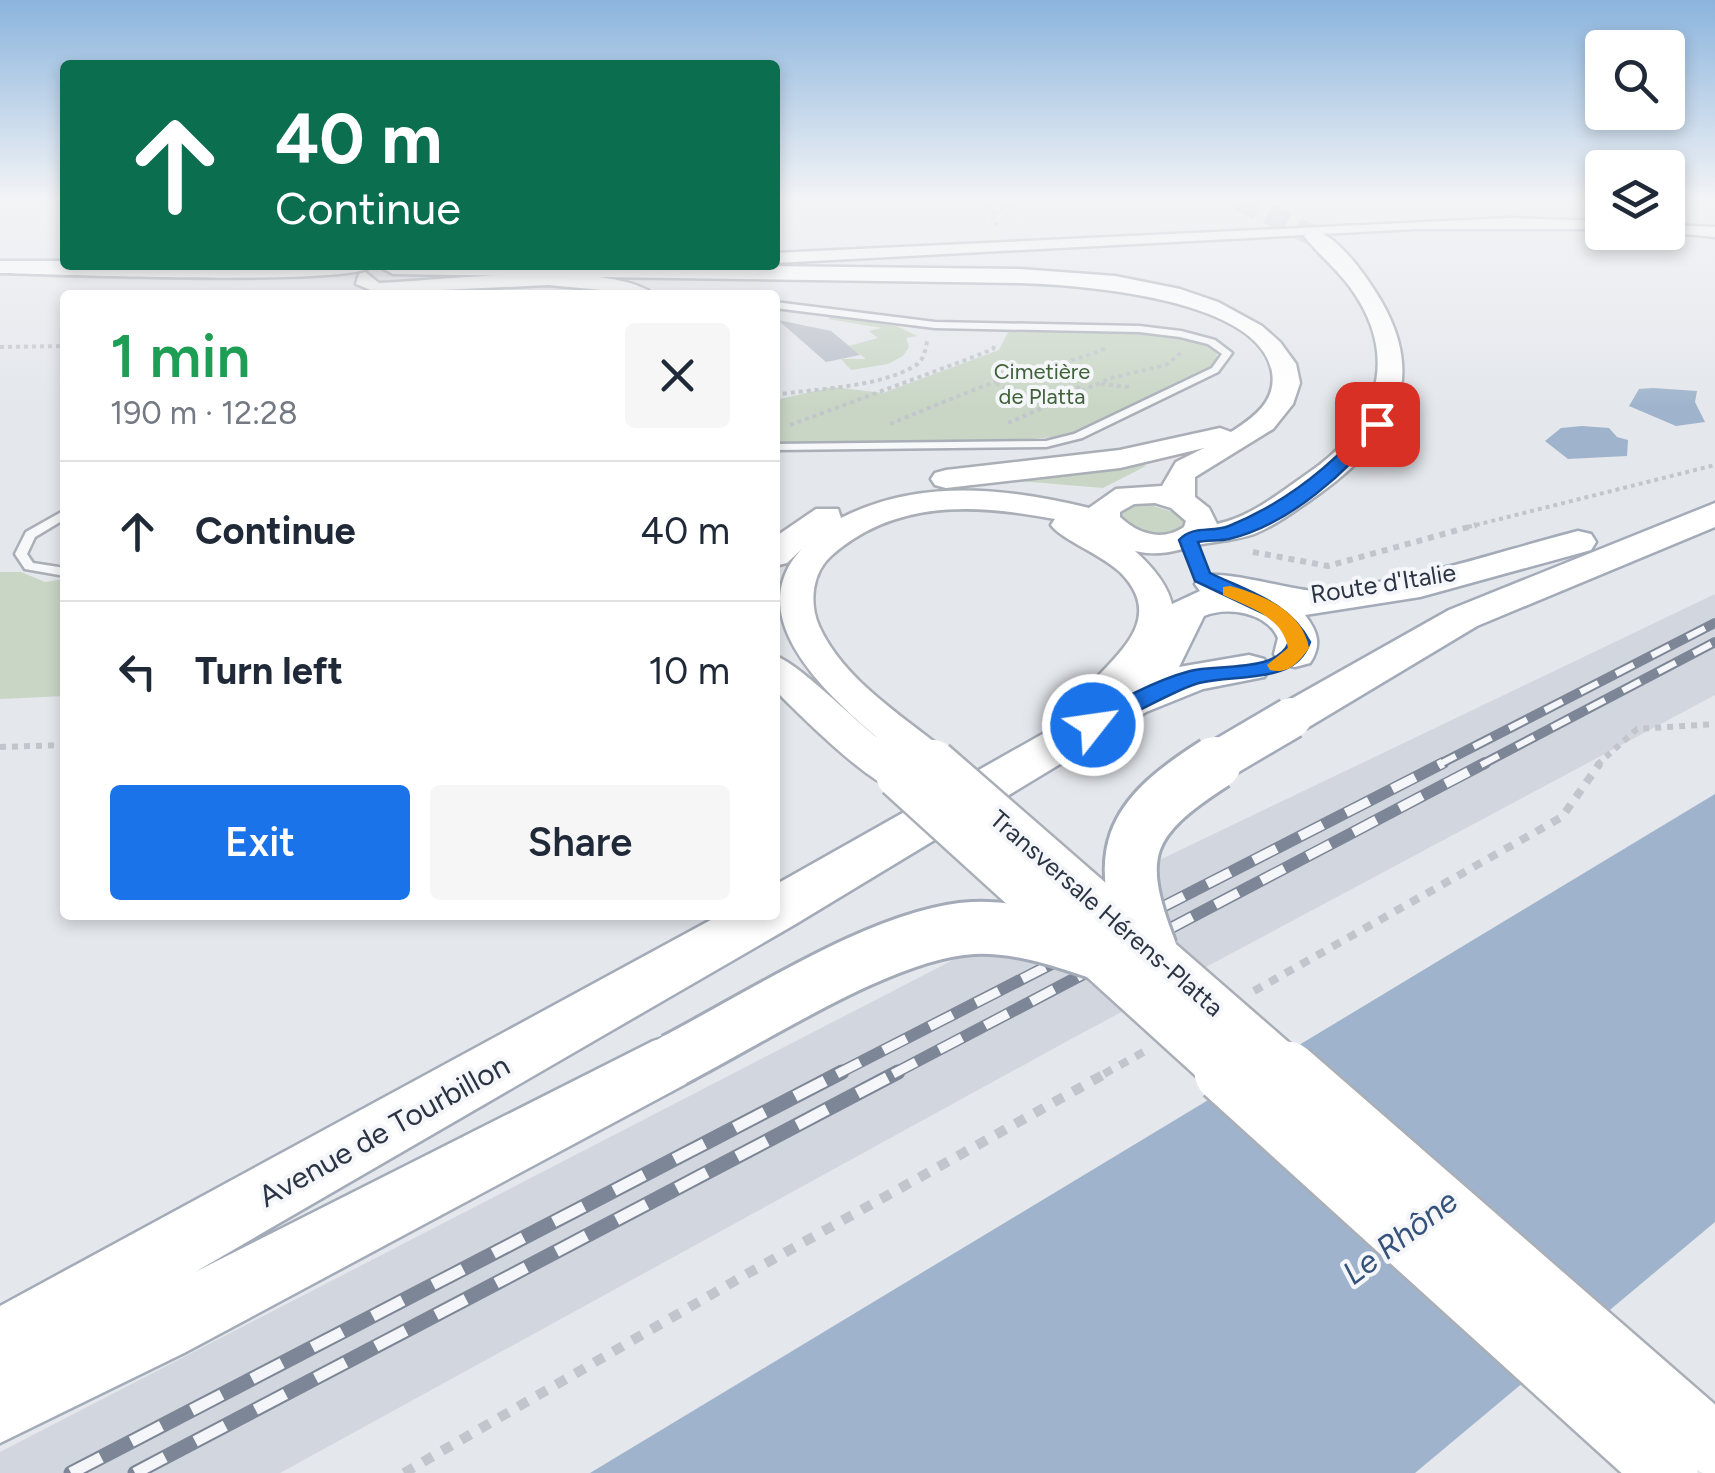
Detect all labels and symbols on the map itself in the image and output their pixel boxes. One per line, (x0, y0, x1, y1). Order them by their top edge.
park label: Cimetière de Platta (994, 358, 1090, 410)
pin (1335, 382, 1420, 467)
street label: Route d'Italie (1308, 557, 1458, 609)
position arrow (1041, 673, 1145, 777)
street label: Transversale Hérens-Platta (984, 804, 1230, 1022)
street label: Avenue de Tourbillon (252, 1046, 516, 1215)
water label: Le Rhône (1335, 1182, 1465, 1292)

